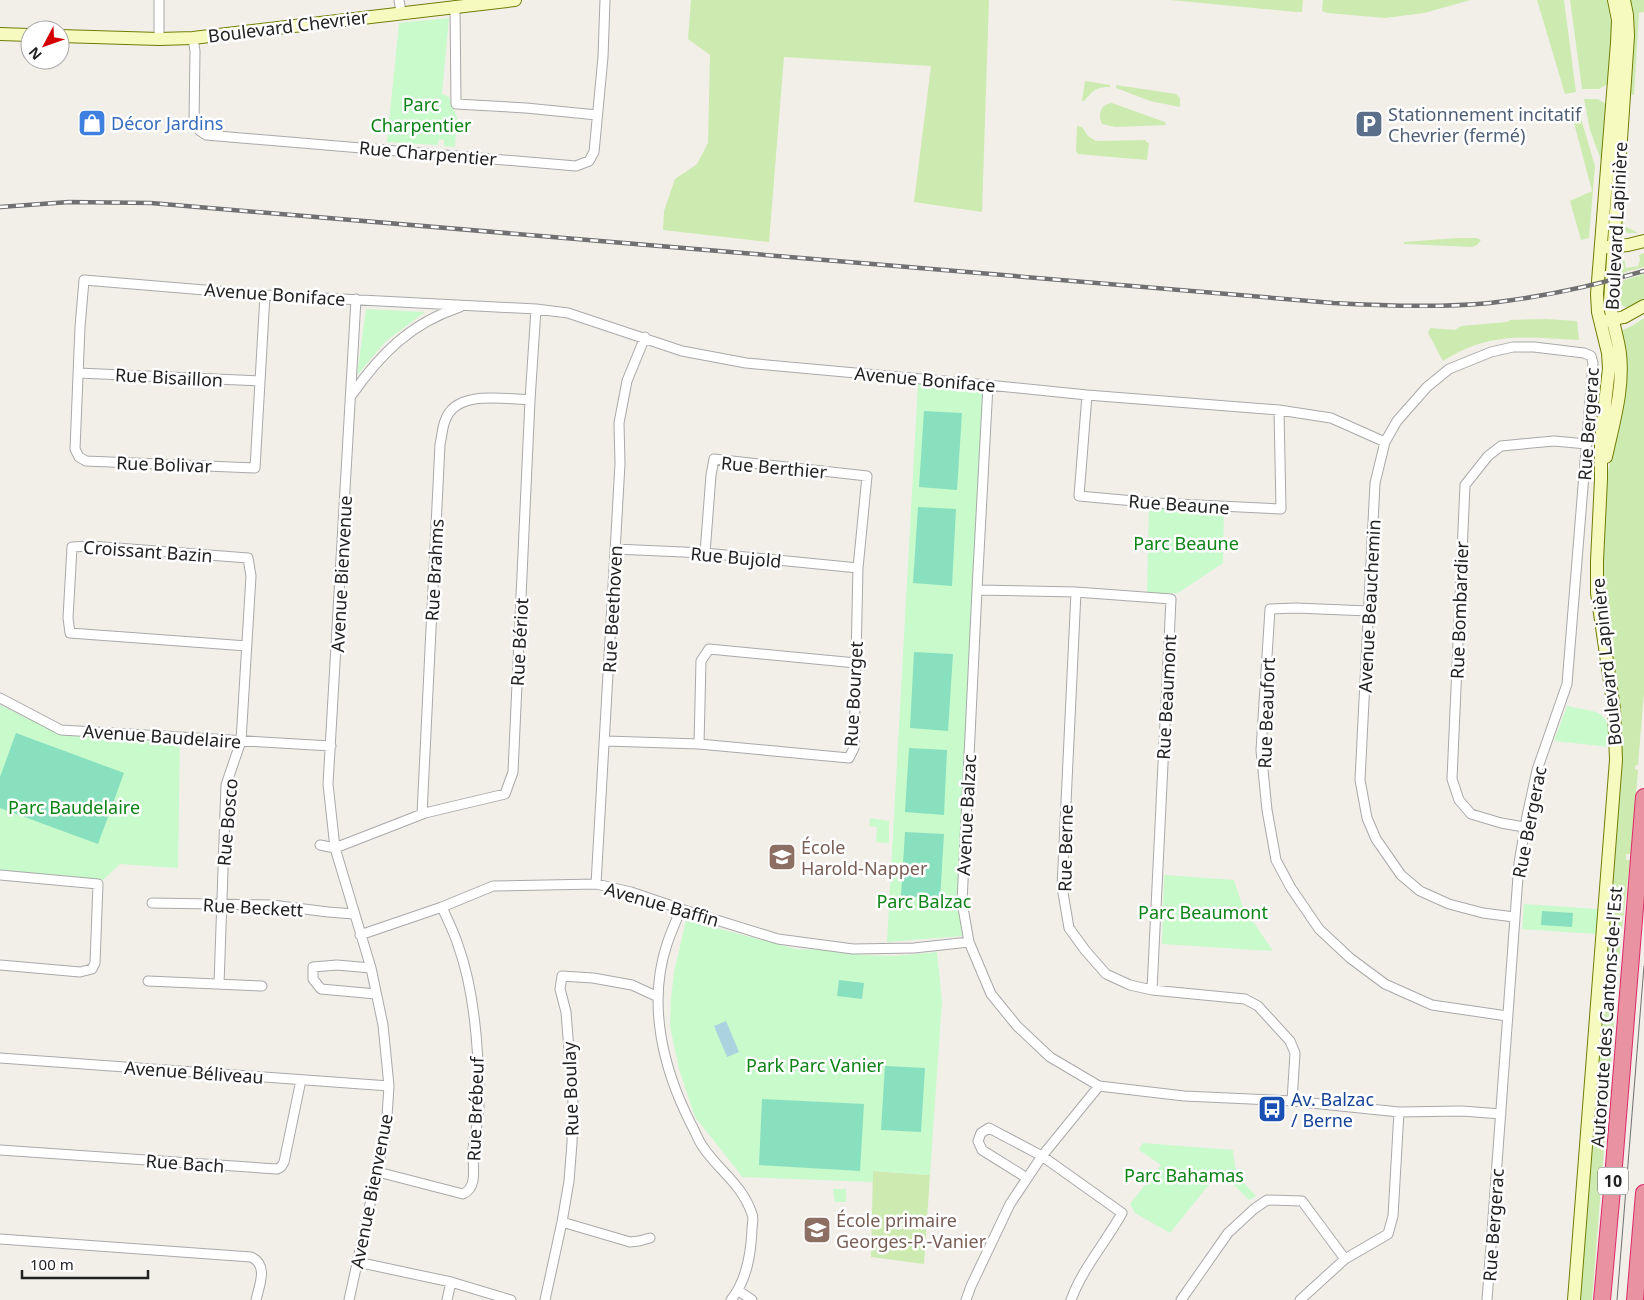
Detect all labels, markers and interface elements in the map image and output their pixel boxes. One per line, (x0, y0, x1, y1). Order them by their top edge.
street label: Boulevard Chevrier (206, 4, 370, 48)
north arrow (20, 20, 70, 70)
text: N (24, 43, 46, 64)
park label: Parc Charpentier (370, 92, 472, 137)
place label: Stationnement incitatif Chevrier (fermé) (1388, 102, 1582, 147)
shop icon: Décor Jardins (77, 108, 107, 138)
parking icon: Stationnement incitatif Chevrier (fermé) (1354, 109, 1384, 139)
place label: Décor Jardins (111, 111, 223, 135)
street label: Rue Charpentier (358, 135, 498, 171)
street label: Boulevard Lapinière (1600, 141, 1632, 311)
street label: Avenue Boniface (204, 277, 346, 311)
street label: Avenue Boniface (854, 361, 996, 397)
street label: Rue Bisaillon (114, 362, 224, 392)
street label: Rue Bergerac (1572, 366, 1604, 481)
street label: Rue Bolivar (116, 450, 213, 478)
street label: Rue Berthier (720, 450, 829, 484)
street label: Rue Beaune (1128, 488, 1230, 520)
street label: Avenue Bienvenue (325, 495, 357, 653)
street label: Rue Brahms (419, 518, 449, 622)
street label: Avenue Beauchemin (1352, 519, 1386, 693)
park label: Parc Beaune (1133, 531, 1239, 555)
street label: Croissant Bazin (82, 535, 214, 567)
street label: Rue Bombardier (1445, 540, 1473, 679)
street label: Rue Bujold (690, 541, 782, 573)
street label: Rue Beethoven (597, 545, 627, 673)
street label: Boulevard Lapinière (1585, 577, 1627, 747)
street label: Rue Bériot (505, 597, 533, 687)
street label: Rue Beaumont (1151, 633, 1181, 760)
street label: Rue Bourget (838, 640, 868, 747)
street label: Rue Beaufort (1252, 656, 1280, 769)
street label: Avenue Baudelaire (82, 718, 242, 754)
street label: Avenue Balzac (951, 753, 981, 876)
street label: Rue Bergerac (1506, 764, 1552, 880)
street label: Rue Bosco (211, 777, 243, 867)
park label: Parc Baudelaire (8, 795, 140, 819)
street label: Rue Berne (1052, 804, 1078, 892)
place label: École Harold-Napper (801, 835, 928, 880)
school or university icon: École Harold-Napper (767, 842, 797, 872)
street label: Avenue Baffin (602, 876, 722, 932)
street label: Autoroute des Cantons-de-l'Est (1585, 885, 1627, 1148)
park label: Parc Balzac (876, 889, 972, 913)
street label: Rue Beckett (202, 892, 304, 922)
park label: Parc Beaumont (1138, 900, 1268, 924)
street label: Rue Boulay (556, 1040, 584, 1137)
park label: Park Parc Vanier (746, 1053, 885, 1077)
street label: Avenue Béliveau (124, 1055, 264, 1089)
street label: Rue Brébeuf (461, 1056, 489, 1162)
place label: Av. Balzac / Berne (1291, 1087, 1374, 1132)
bus stop icon: Av. Balzac / Berne (1257, 1094, 1287, 1124)
street label: Avenue Bienvenue (344, 1112, 398, 1270)
street label: Rue Bach (145, 1148, 225, 1178)
park label: Parc Bahamas (1124, 1163, 1244, 1187)
street label: Rue Bergerac (1477, 1167, 1509, 1282)
road number: 10 (1598, 1168, 1628, 1194)
place label: École primaire Georges-P.-Vanier (836, 1208, 987, 1253)
school or university icon: École primaire Georges-P.-Vanier (802, 1215, 832, 1245)
scale bar (22, 1248, 149, 1280)
text: 100 m (30, 1254, 74, 1274)

